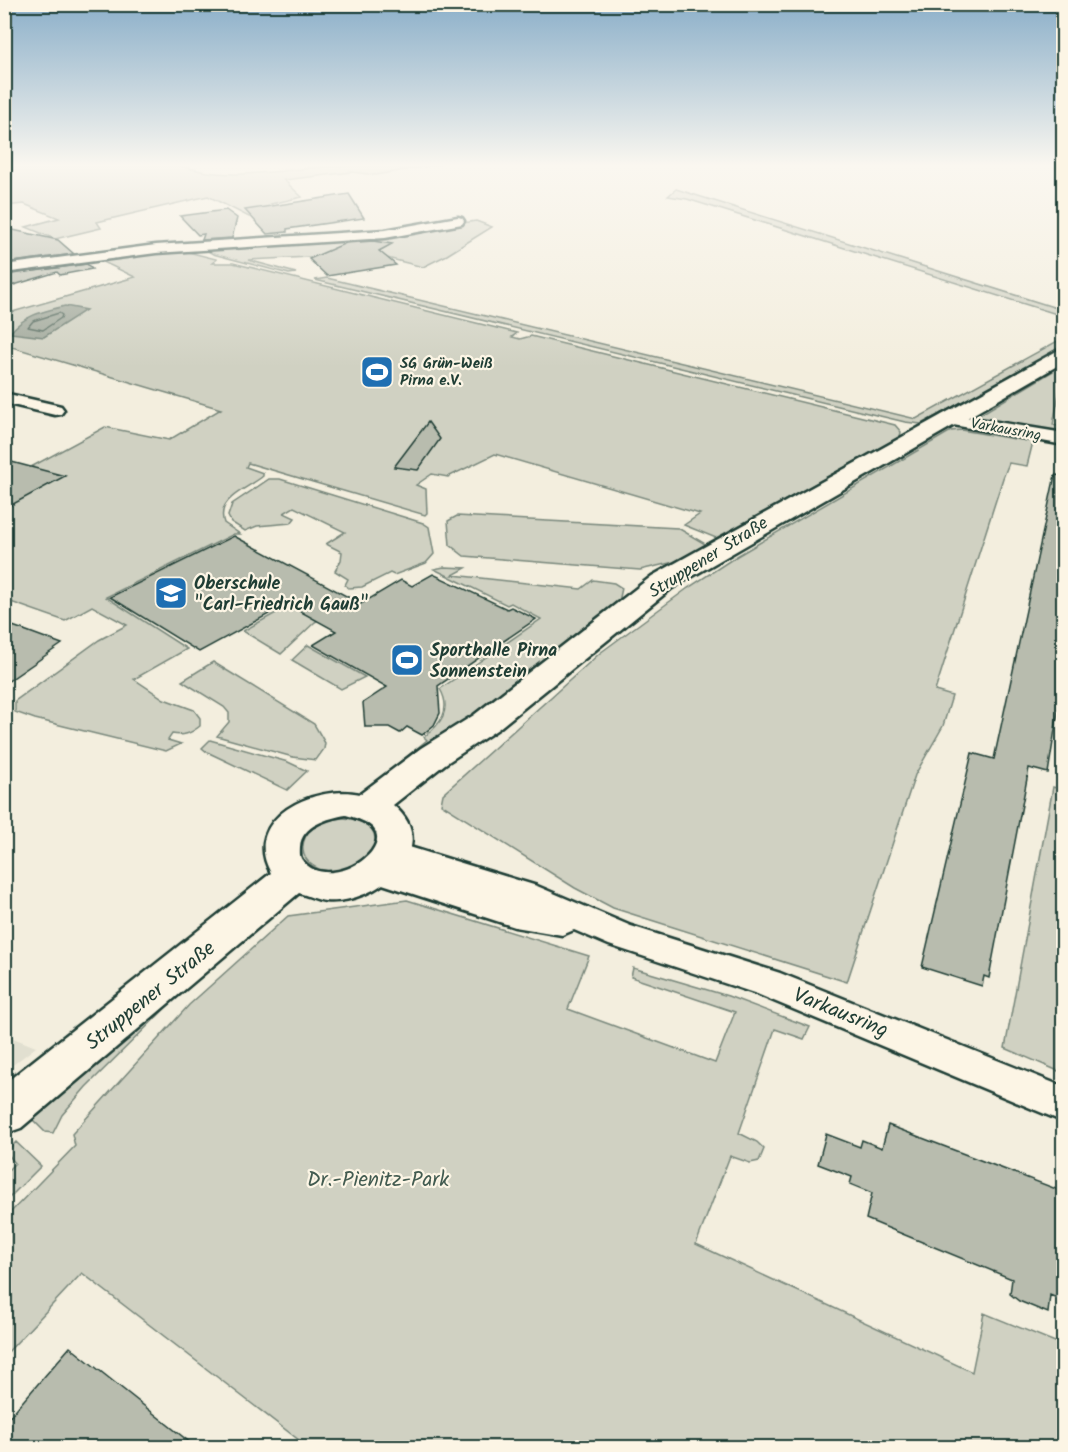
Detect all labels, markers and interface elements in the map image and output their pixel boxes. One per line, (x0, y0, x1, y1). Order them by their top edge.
place label: SG Grün-Weiß Pirna e.V. (400, 352, 493, 393)
sports icon: SG Grün-Weiß Pirna e.V. (359, 354, 395, 390)
street label: Varkausring (969, 412, 1043, 448)
street label: Struppener Straße (643, 510, 775, 607)
place label: Oberschule "Carl-Friedrich Gauß" (194, 570, 369, 620)
school or university icon: Oberschule "Carl-Friedrich Gauß" (153, 575, 189, 611)
place label: Sporthalle Pirna Sonnenstein (430, 637, 557, 687)
sports icon: Sporthalle Pirna Sonnenstein (389, 642, 425, 678)
street label: Struppener Straße (79, 933, 224, 1059)
street label: Varkausring (788, 979, 893, 1047)
park label: Dr.-Pienitz-Park (307, 1164, 449, 1197)

